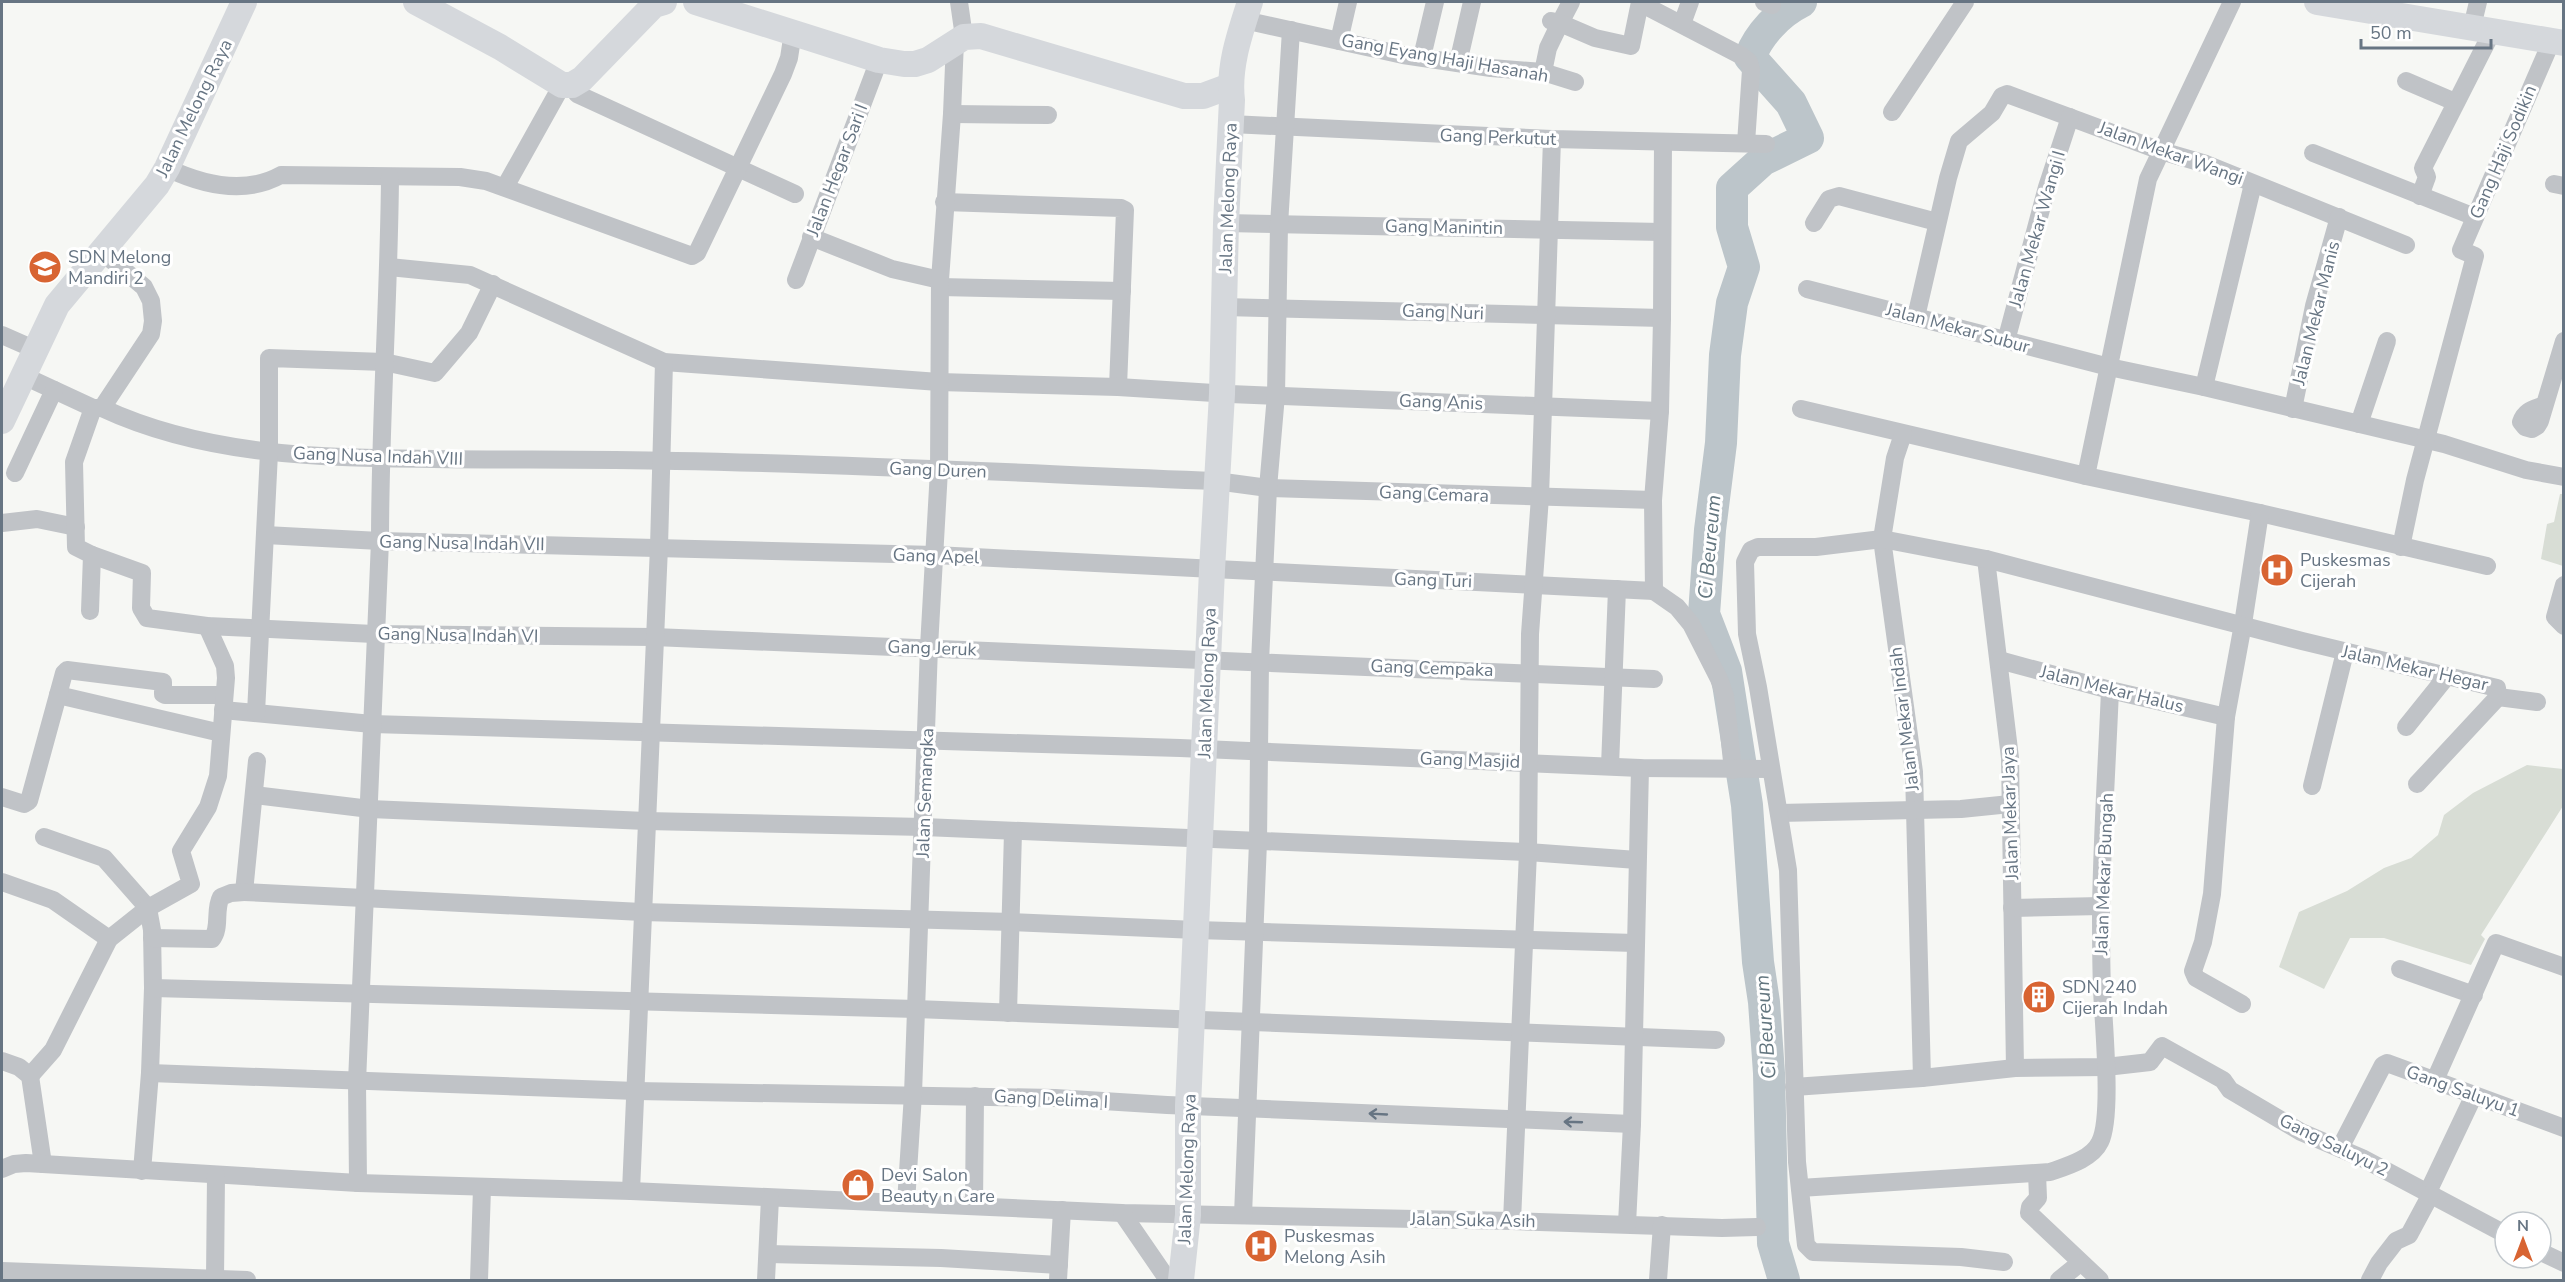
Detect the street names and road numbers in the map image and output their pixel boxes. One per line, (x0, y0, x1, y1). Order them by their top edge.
street label: Gang Eyang Haji Hasanah (1339, 28, 1551, 88)
street label: Jalan Melong Raya (150, 35, 238, 182)
street label: Gang Haji Sodikin (2464, 81, 2542, 223)
street label: Jalan Hegar Sari I (800, 100, 873, 241)
street label: Jalan Mekar Wangi (2094, 115, 2247, 190)
street label: Jalan Melong Raya (1213, 122, 1243, 275)
street label: Gang Perkutut (1439, 123, 1557, 151)
street label: Jalan Mekar Wangi I (2003, 148, 2071, 311)
street label: Gang Manintin (1385, 214, 1503, 240)
street label: Jalan Mekar Manis (2286, 238, 2345, 388)
street label: Jalan Mekar Subur (1883, 297, 2033, 359)
street label: Gang Nuri (1402, 299, 1484, 325)
street label: Gang Anis (1399, 389, 1483, 415)
street label: Gang Nusa Indah VIII (293, 441, 463, 471)
street label: Gang Duren (889, 456, 987, 484)
street label: Gang Cemara (1379, 480, 1489, 508)
street label: Gang Nusa Indah VII (379, 530, 545, 556)
street label: Gang Apel (892, 542, 980, 570)
street label: Gang Turi (1393, 567, 1473, 593)
street label: Jalan Melong Raya (1192, 607, 1222, 760)
street label: Gang Nusa Indah VI (377, 622, 539, 648)
street label: Gang Jeruk (887, 634, 978, 662)
street label: Jalan Mekar Hegar (2339, 639, 2491, 697)
street label: Jalan Mekar Indah (1883, 646, 1925, 793)
street label: Gang Cempaka (1370, 654, 1494, 682)
street label: Jalan Mekar Halus (2037, 659, 2186, 718)
street label: Jalan Semangka (911, 728, 939, 859)
street label: Gang Masjid (1419, 746, 1521, 774)
street label: Jalan Mekar Jaya (1996, 746, 2024, 881)
street label: Jalan Mekar Bungah (2089, 792, 2119, 957)
street label: Gang Saluyu 1 (2403, 1059, 2523, 1123)
street label: Gang Delima I (993, 1084, 1109, 1114)
street label: Jalan Melong Raya (1172, 1093, 1202, 1246)
street label: Gang Saluyu 2 (2275, 1108, 2393, 1182)
street label: Jalan Suka Asih (1409, 1207, 1536, 1233)

